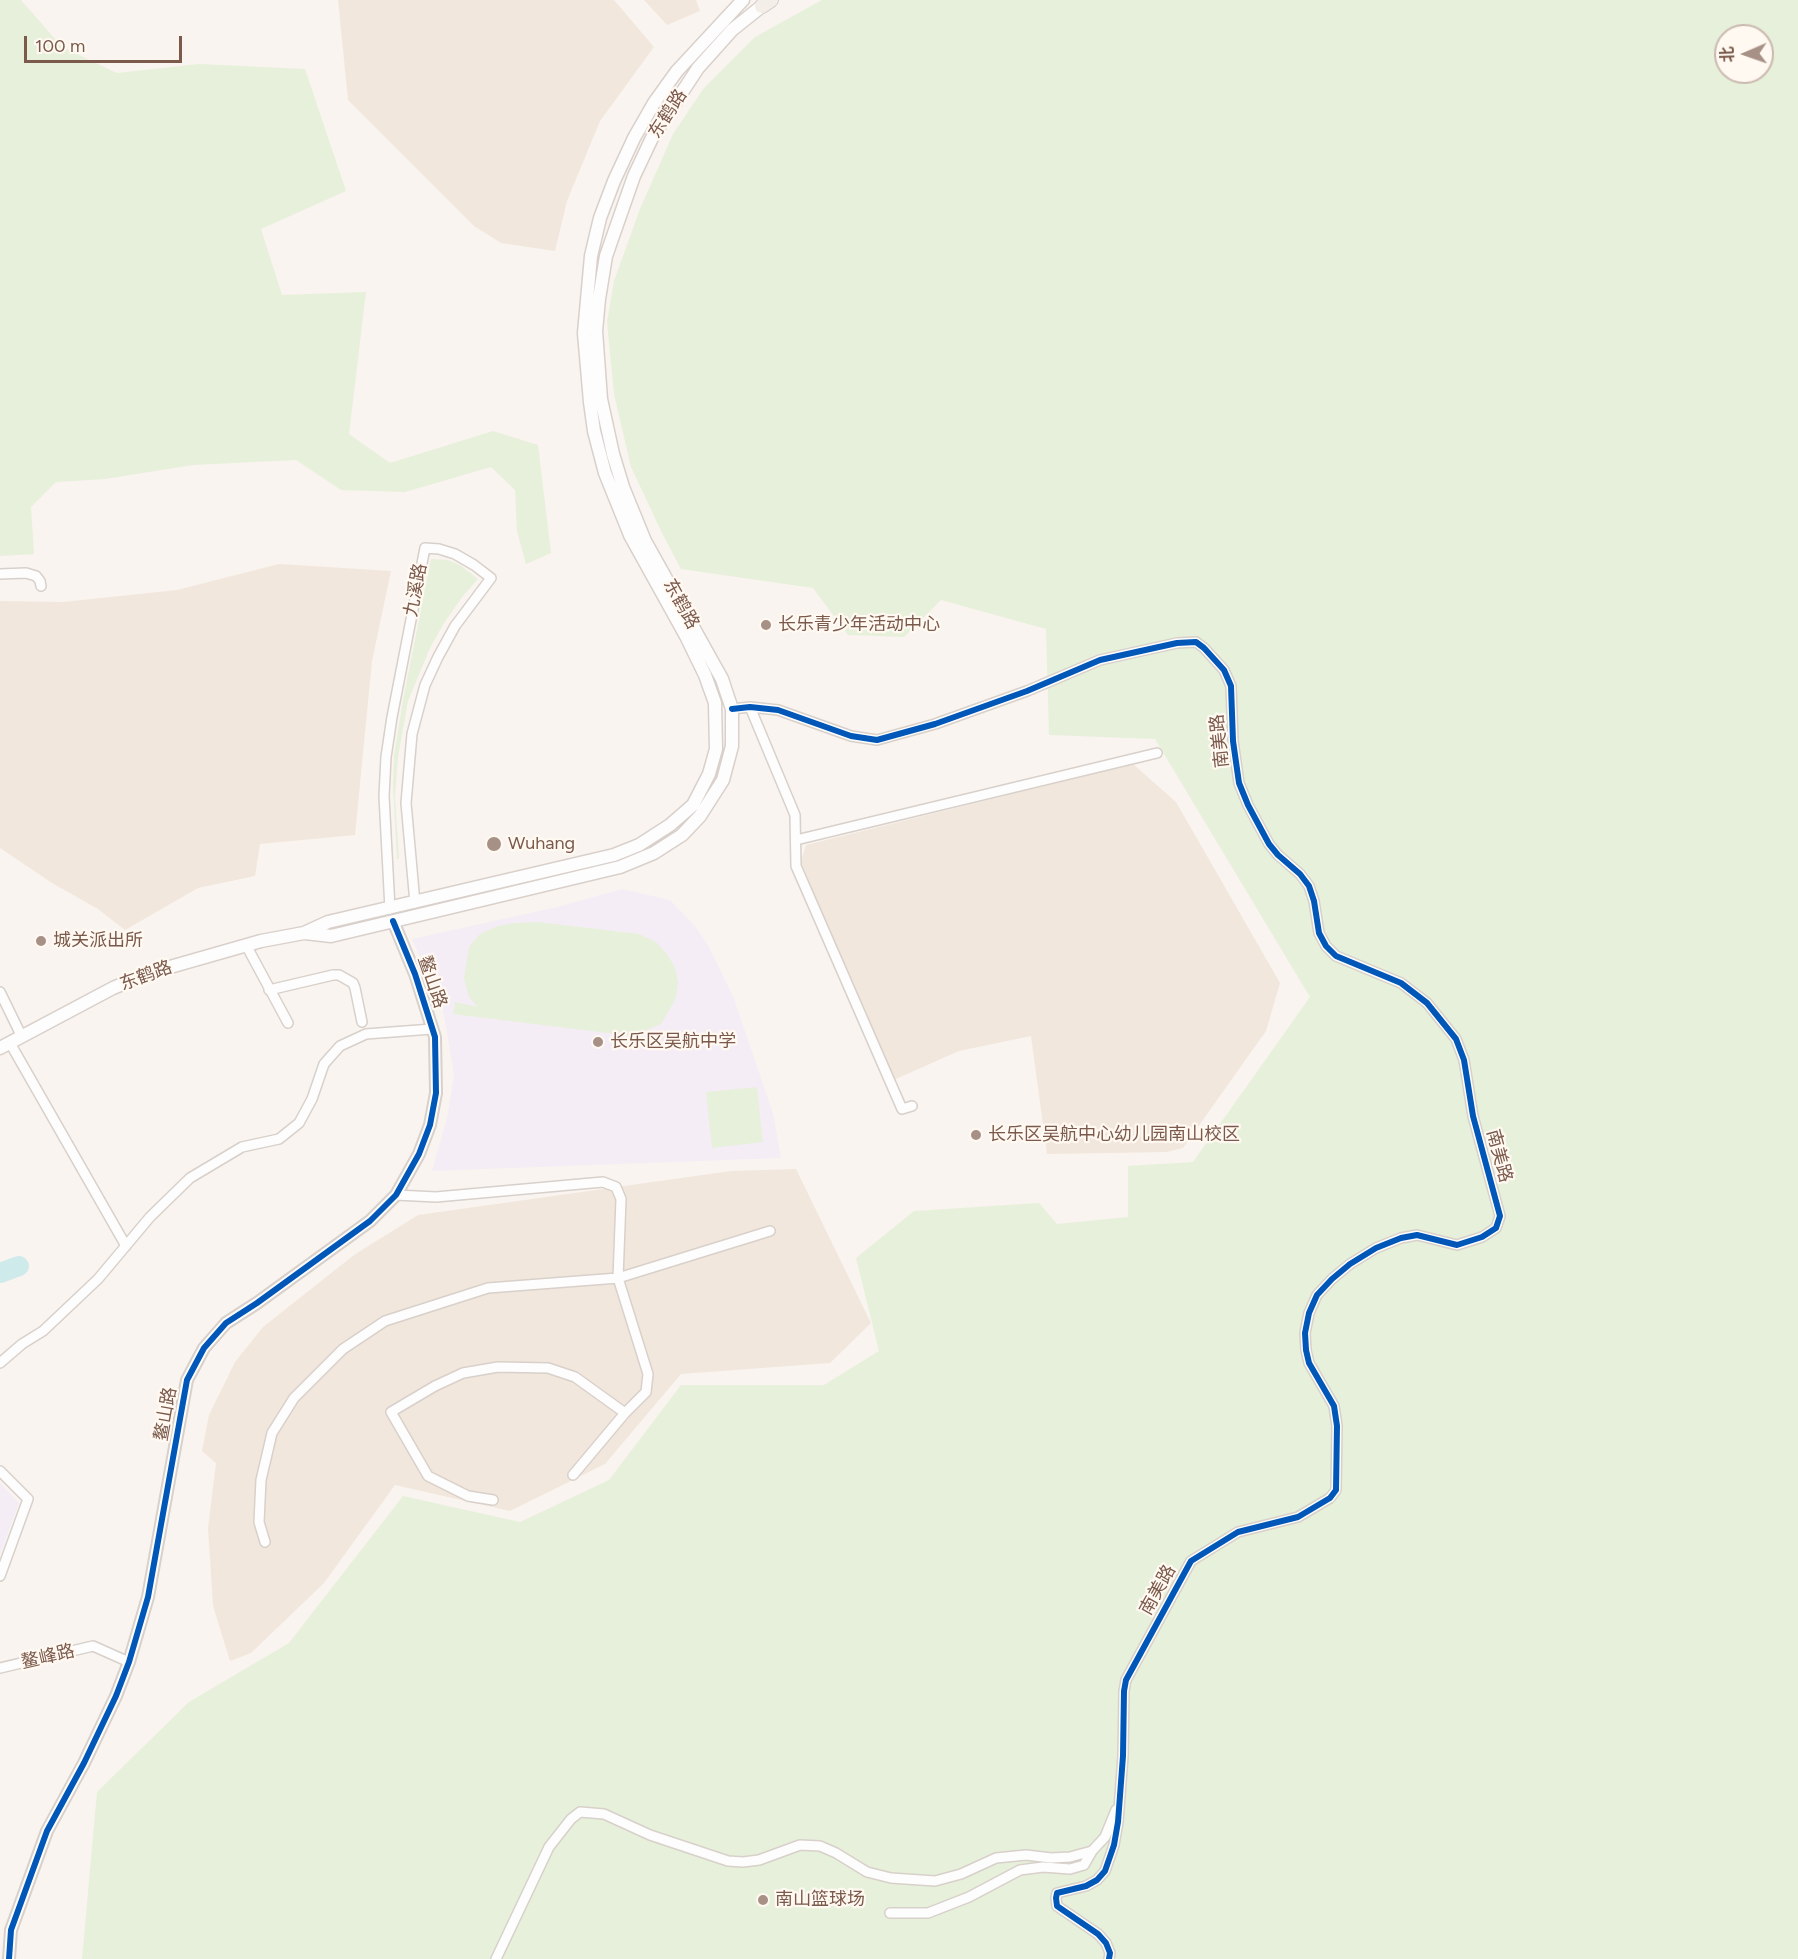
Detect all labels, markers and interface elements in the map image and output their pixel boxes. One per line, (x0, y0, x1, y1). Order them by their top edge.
scale bar (27, 24, 184, 62)
north arrow (1714, 24, 1774, 84)
text: 100 m (35, 35, 85, 57)
text: 北 (1718, 46, 1737, 63)
street label: 东鹤路 (644, 85, 692, 143)
street label: 九溪路 (400, 561, 432, 619)
street label: 东鹤路 (658, 575, 704, 633)
place label: 长乐青少年活动中心 (778, 614, 940, 636)
marker: 长乐青少年活动中心 (759, 618, 773, 632)
street label: 南美路 (1206, 713, 1234, 769)
place label: Wuhang (508, 833, 575, 855)
marker: Wuhang (485, 835, 503, 853)
place label: 城关派出所 (53, 930, 143, 952)
marker: 城关派出所 (34, 934, 48, 948)
street label: 鳌山路 (413, 953, 451, 1011)
street label: 东鹤路 (117, 957, 175, 995)
place label: 长乐区吴航中学 (610, 1031, 736, 1053)
marker: 长乐区吴航中学 (591, 1035, 605, 1049)
place label: 长乐区吴航中心幼儿园南山校区 (988, 1124, 1240, 1146)
street label: 南美路 (1482, 1127, 1516, 1185)
marker: 长乐区吴航中心幼儿园南山校区 (969, 1128, 983, 1142)
street label: 鳌山路 (151, 1386, 181, 1442)
street label: 南美路 (1135, 1561, 1181, 1619)
street label: 鳌峰路 (19, 1640, 77, 1674)
place label: 南山篮球场 (775, 1889, 865, 1911)
marker: 南山篮球场 (756, 1893, 770, 1907)

